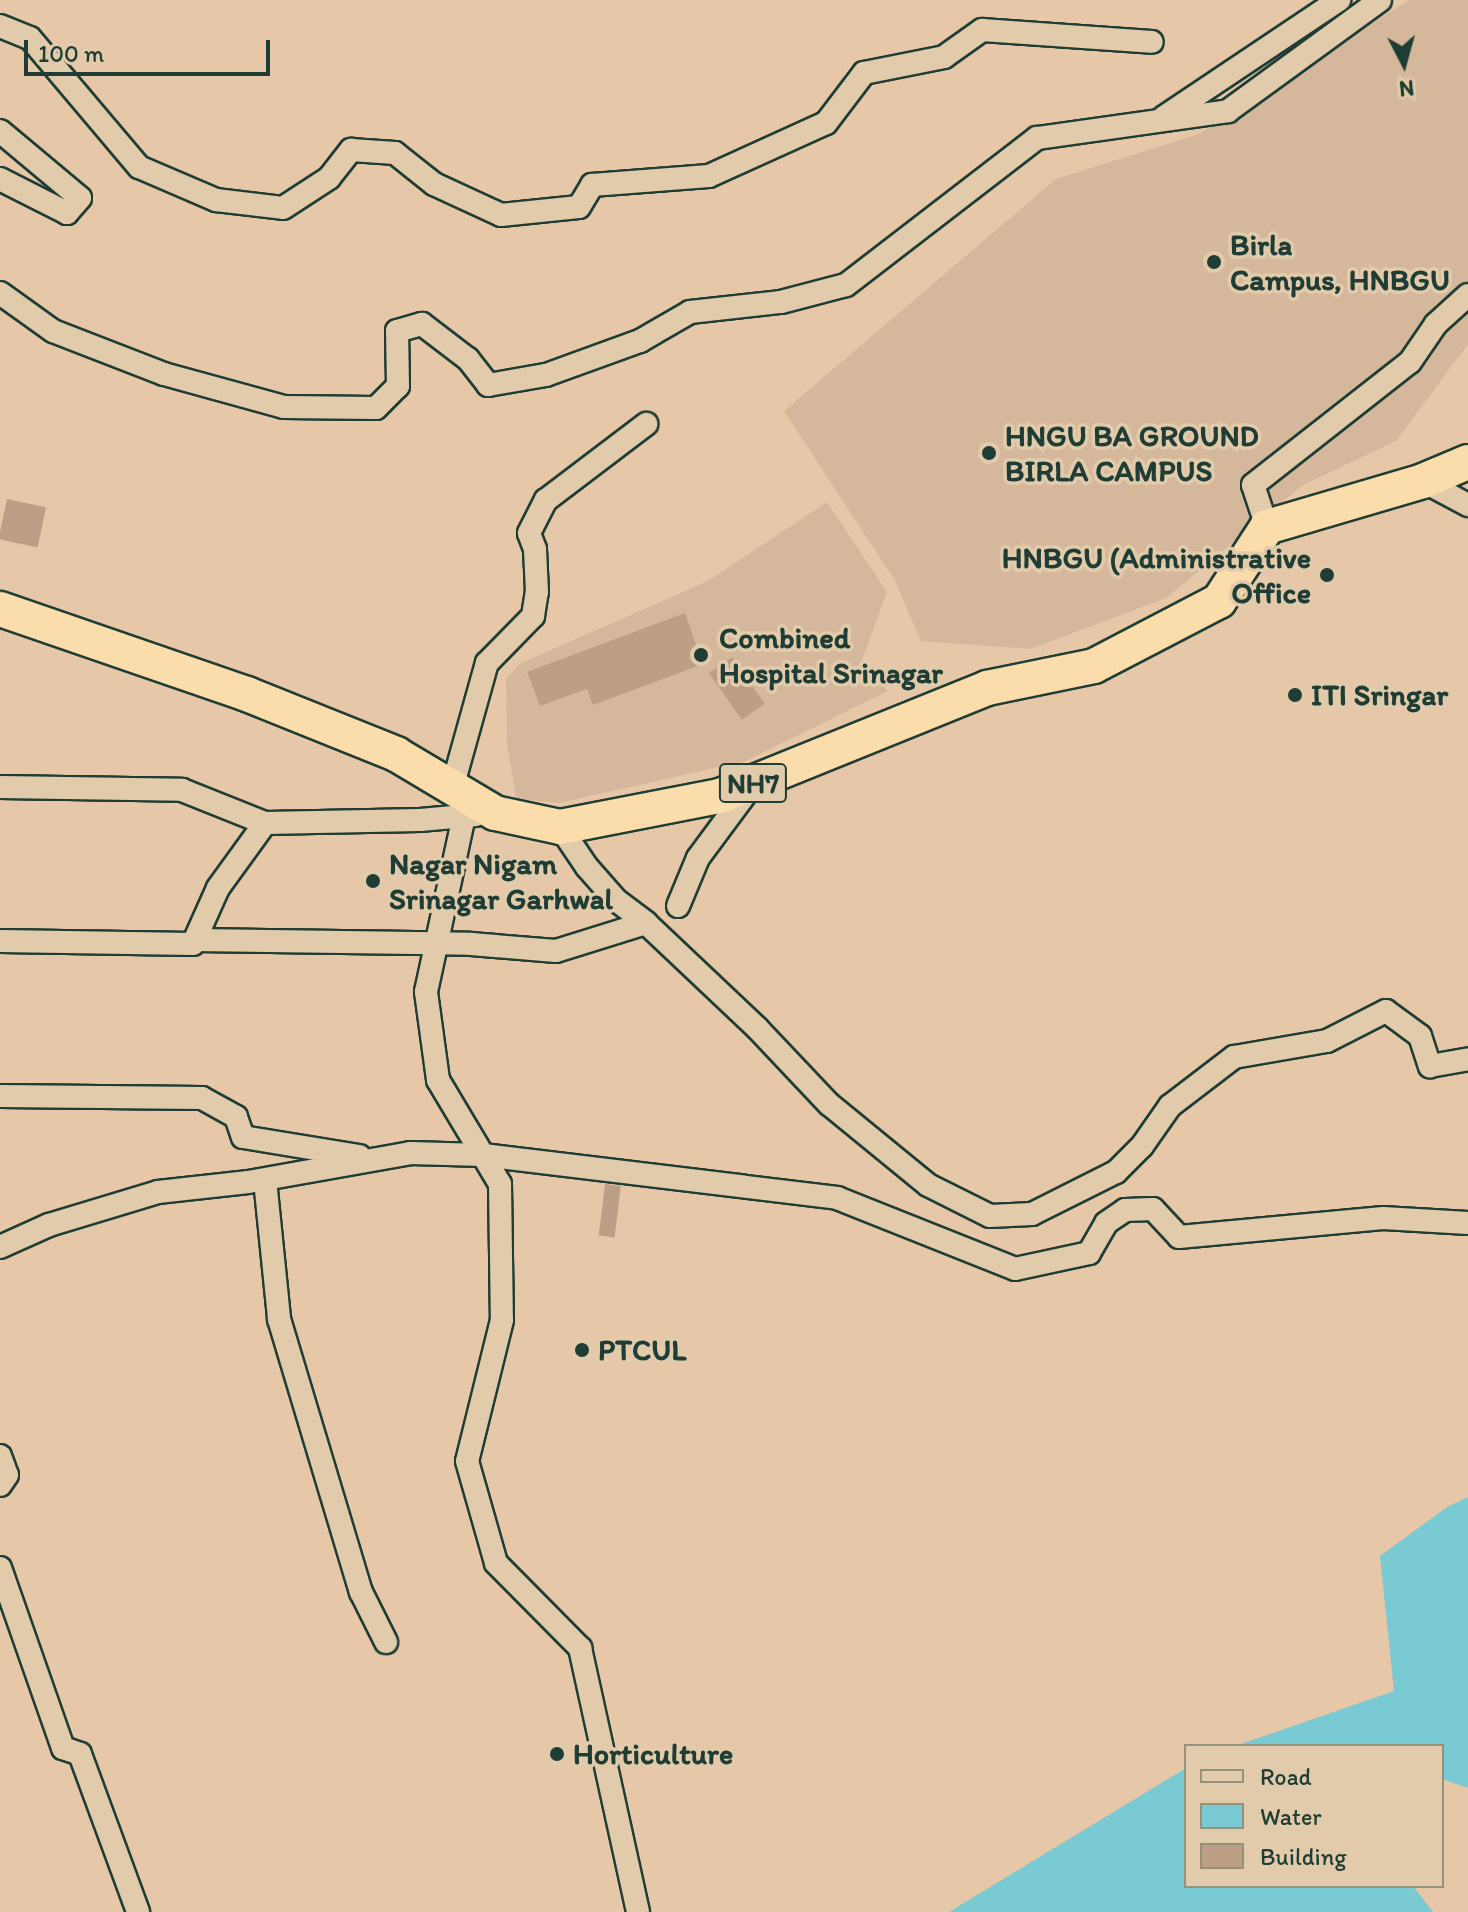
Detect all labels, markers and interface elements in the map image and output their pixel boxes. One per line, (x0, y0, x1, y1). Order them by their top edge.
scale bar (28, 24, 274, 74)
north arrow (1364, 24, 1444, 104)
text: 100 m (38, 39, 104, 68)
text: N (1398, 74, 1415, 103)
place label: Birla Campus, HNBGU (1230, 227, 1450, 298)
marker: Birla Campus, HNBGU (1205, 253, 1223, 271)
place label: HNGU BA GROUND BIRLA CAMPUS (1005, 418, 1260, 488)
marker: HNGU BA GROUND BIRLA CAMPUS (980, 444, 998, 462)
place label: HNBGU (Administrative Office (1002, 540, 1311, 610)
marker: HNBGU (Administrative Office (1318, 566, 1336, 584)
place label: Combined Hospital Srinagar (719, 620, 943, 690)
marker: Combined Hospital Srinagar (690, 644, 712, 666)
place label: ITI Sringar (1311, 677, 1448, 713)
marker: ITI Sringar (1286, 686, 1304, 704)
road number: NH7 (717, 759, 789, 807)
place label: Nagar Nigam Srinagar Garhwal (389, 846, 613, 916)
marker: Nagar Nigam Srinagar Garhwal (364, 872, 382, 890)
place label: PTCUL (598, 1332, 686, 1368)
marker: PTCUL (573, 1341, 591, 1359)
place label: Horticulture (573, 1736, 733, 1772)
legend (1184, 1744, 1444, 1888)
marker: Horticulture (548, 1745, 566, 1763)
text: Road (1260, 1762, 1312, 1791)
text: Water (1260, 1802, 1322, 1831)
text: Building (1260, 1842, 1347, 1871)

